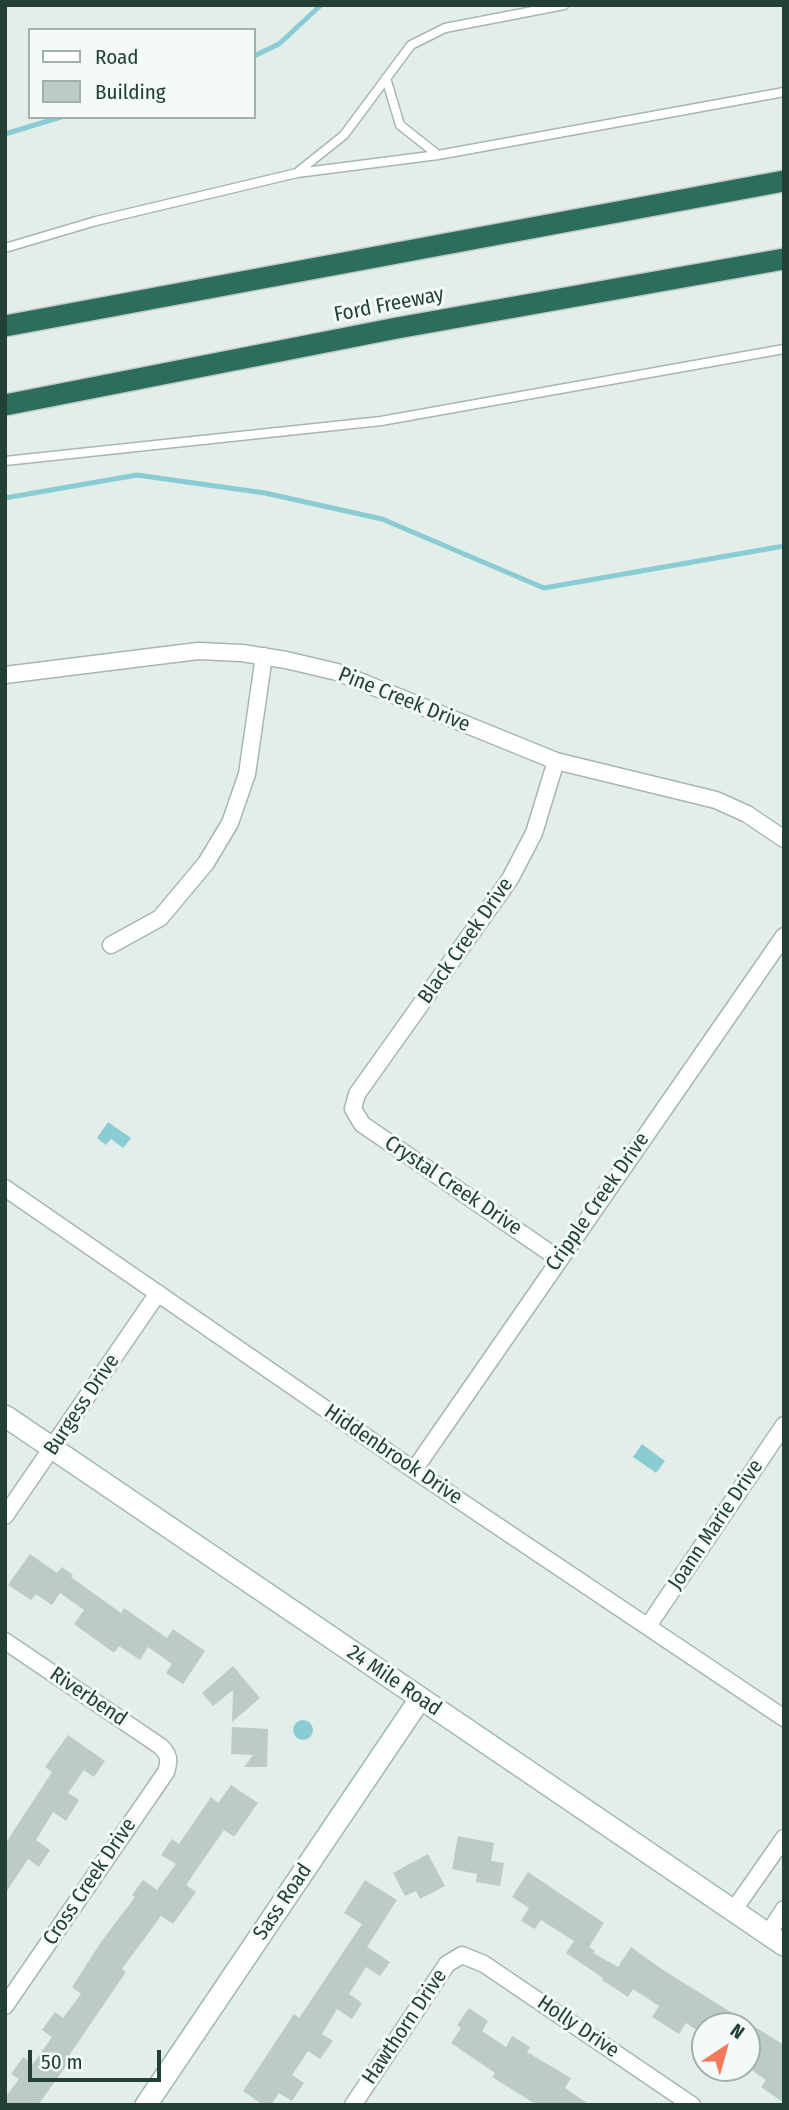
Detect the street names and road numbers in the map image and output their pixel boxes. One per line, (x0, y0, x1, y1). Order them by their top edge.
street label: Ford Freeway (332, 282, 446, 328)
street label: Pine Creek Drive (335, 662, 473, 738)
street label: Black Creek Drive (413, 873, 519, 1009)
street label: Cripple Creek Drive (541, 1128, 655, 1276)
street label: Crystal Creek Drive (380, 1131, 526, 1241)
street label: Burgess Drive (39, 1350, 125, 1460)
street label: Hiddenbrook Drive (319, 1399, 467, 1511)
street label: Joann Marie Drive (663, 1455, 769, 1595)
street label: 24 Mile Road (342, 1640, 446, 1722)
street label: Riverbend (45, 1662, 131, 1732)
street label: Cross Creek Drive (38, 1814, 142, 1950)
street label: Sass Road (248, 1859, 318, 1945)
street label: Hawthorn Drive (357, 1965, 453, 2089)
street label: Holly Drive (532, 1990, 624, 2064)

